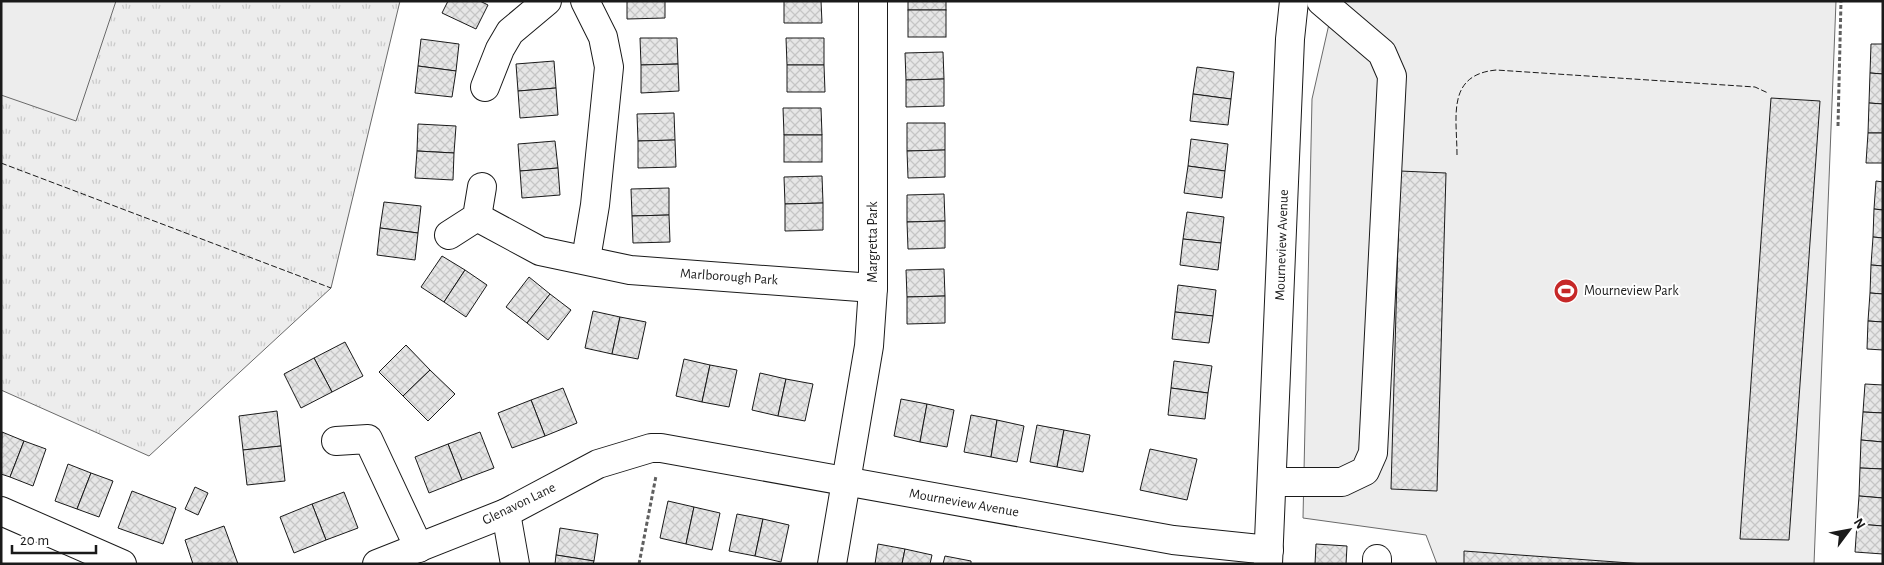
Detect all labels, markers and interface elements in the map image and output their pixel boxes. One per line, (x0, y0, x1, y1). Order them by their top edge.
street label: Mourneview Avenue (1273, 189, 1291, 301)
street label: Margretta Park (866, 201, 880, 283)
street label: Marlborough Park (679, 267, 779, 287)
sports icon: Mourneview Park (1553, 278, 1579, 304)
place label: Mourneview Park (1584, 284, 1679, 298)
street label: Glenavon Lane (480, 480, 558, 528)
street label: Mourneview Avenue (908, 486, 1020, 520)
north arrow (1824, 505, 1874, 555)
text: N (1851, 516, 1868, 531)
scale bar (12, 522, 96, 554)
text: 20 m (20, 533, 49, 548)

